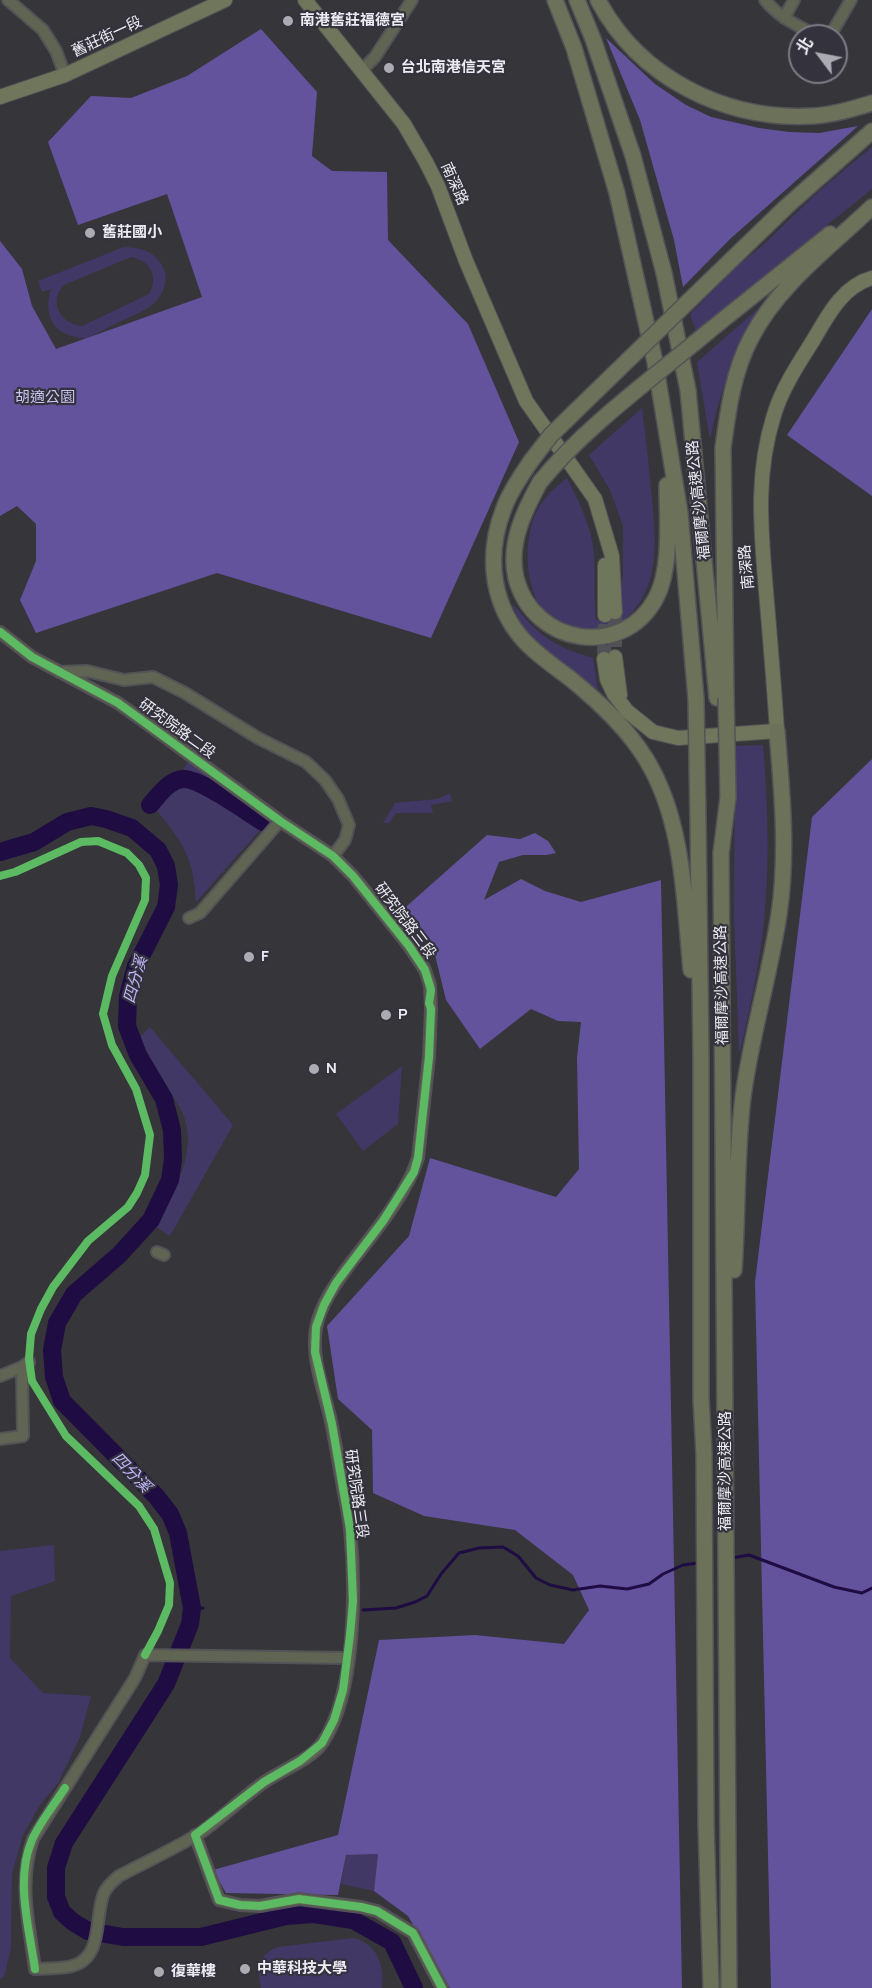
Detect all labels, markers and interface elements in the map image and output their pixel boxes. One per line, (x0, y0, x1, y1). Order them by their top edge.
place label: 南港舊莊福德宮 (300, 12, 405, 30)
street label: 舊莊街一段 (69, 13, 145, 61)
marker: 南港舊莊福德宮 (281, 14, 295, 28)
north arrow (788, 24, 848, 84)
text: 北 (791, 33, 818, 58)
place label: 台北南港信天宮 (401, 59, 506, 77)
marker: 台北南港信天宮 (382, 61, 396, 75)
street label: 南深路 (437, 160, 471, 208)
place label: 舊莊國小 (102, 224, 162, 242)
marker: 舊莊國小 (83, 226, 97, 240)
park label: 胡適公園 (15, 389, 75, 407)
street label: 福爾摩沙高速公路 (684, 439, 714, 561)
street label: 南深路 (736, 544, 758, 590)
street label: 研究院路二段 (135, 695, 219, 763)
street label: 研究院路三段 (371, 880, 439, 962)
street label: 福爾摩沙高速公路 (712, 925, 732, 1045)
place label: F (261, 948, 269, 966)
marker: F (242, 950, 256, 964)
water label: 四分溪 (120, 954, 152, 1006)
place label: P (398, 1006, 408, 1024)
marker: P (379, 1008, 393, 1022)
place label: N (326, 1060, 337, 1078)
marker: N (307, 1062, 321, 1076)
street label: 福爾摩沙高速公路 (717, 1411, 735, 1531)
street label: 研究院路三段 (341, 1448, 371, 1540)
water label: 四分溪 (107, 1449, 155, 1497)
place label: 中華科技大學 (257, 1960, 347, 1978)
marker: 中華科技大學 (238, 1962, 252, 1976)
place label: 復華樓 (171, 1963, 216, 1981)
marker: 復華樓 (152, 1965, 166, 1979)

